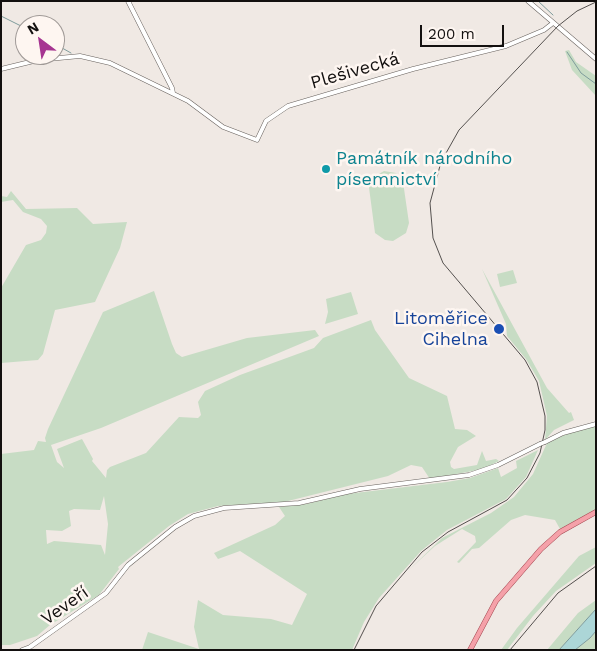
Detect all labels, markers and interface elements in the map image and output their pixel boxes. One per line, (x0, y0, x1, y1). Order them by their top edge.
north arrow (15, 15, 65, 65)
scale bar (422, 15, 506, 47)
text: N (24, 18, 41, 38)
text: 200 m (428, 25, 475, 43)
street label: Plešivecká (308, 48, 402, 94)
place label: Památník národního písemnictví (336, 148, 512, 190)
marker: Památník národního písemnictví (320, 163, 332, 175)
place label: Litoměřice Cihelna (394, 308, 488, 350)
marker: Litoměřice Cihelna (492, 322, 506, 336)
street label: Veveří (37, 582, 93, 630)

